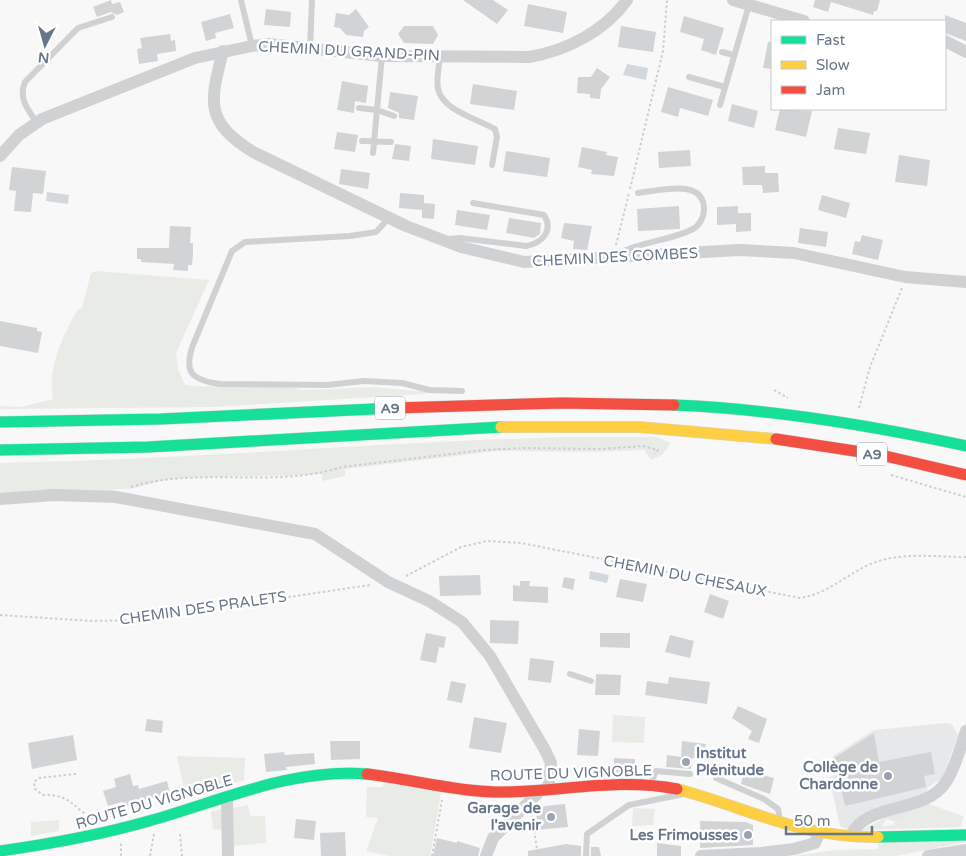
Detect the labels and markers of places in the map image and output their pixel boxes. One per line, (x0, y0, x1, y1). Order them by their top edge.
place label: Institut Plénitude (696, 744, 764, 779)
marker: Institut Plénitude (680, 756, 692, 768)
place label: Collège de Chardonne (799, 758, 879, 793)
marker: Collège de Chardonne (882, 770, 894, 782)
place label: Garage de l'avenir (467, 799, 541, 834)
marker: Garage de l'avenir (545, 811, 557, 823)
place label: Les Frimousses (629, 826, 738, 844)
marker: Les Frimousses (742, 829, 754, 841)

